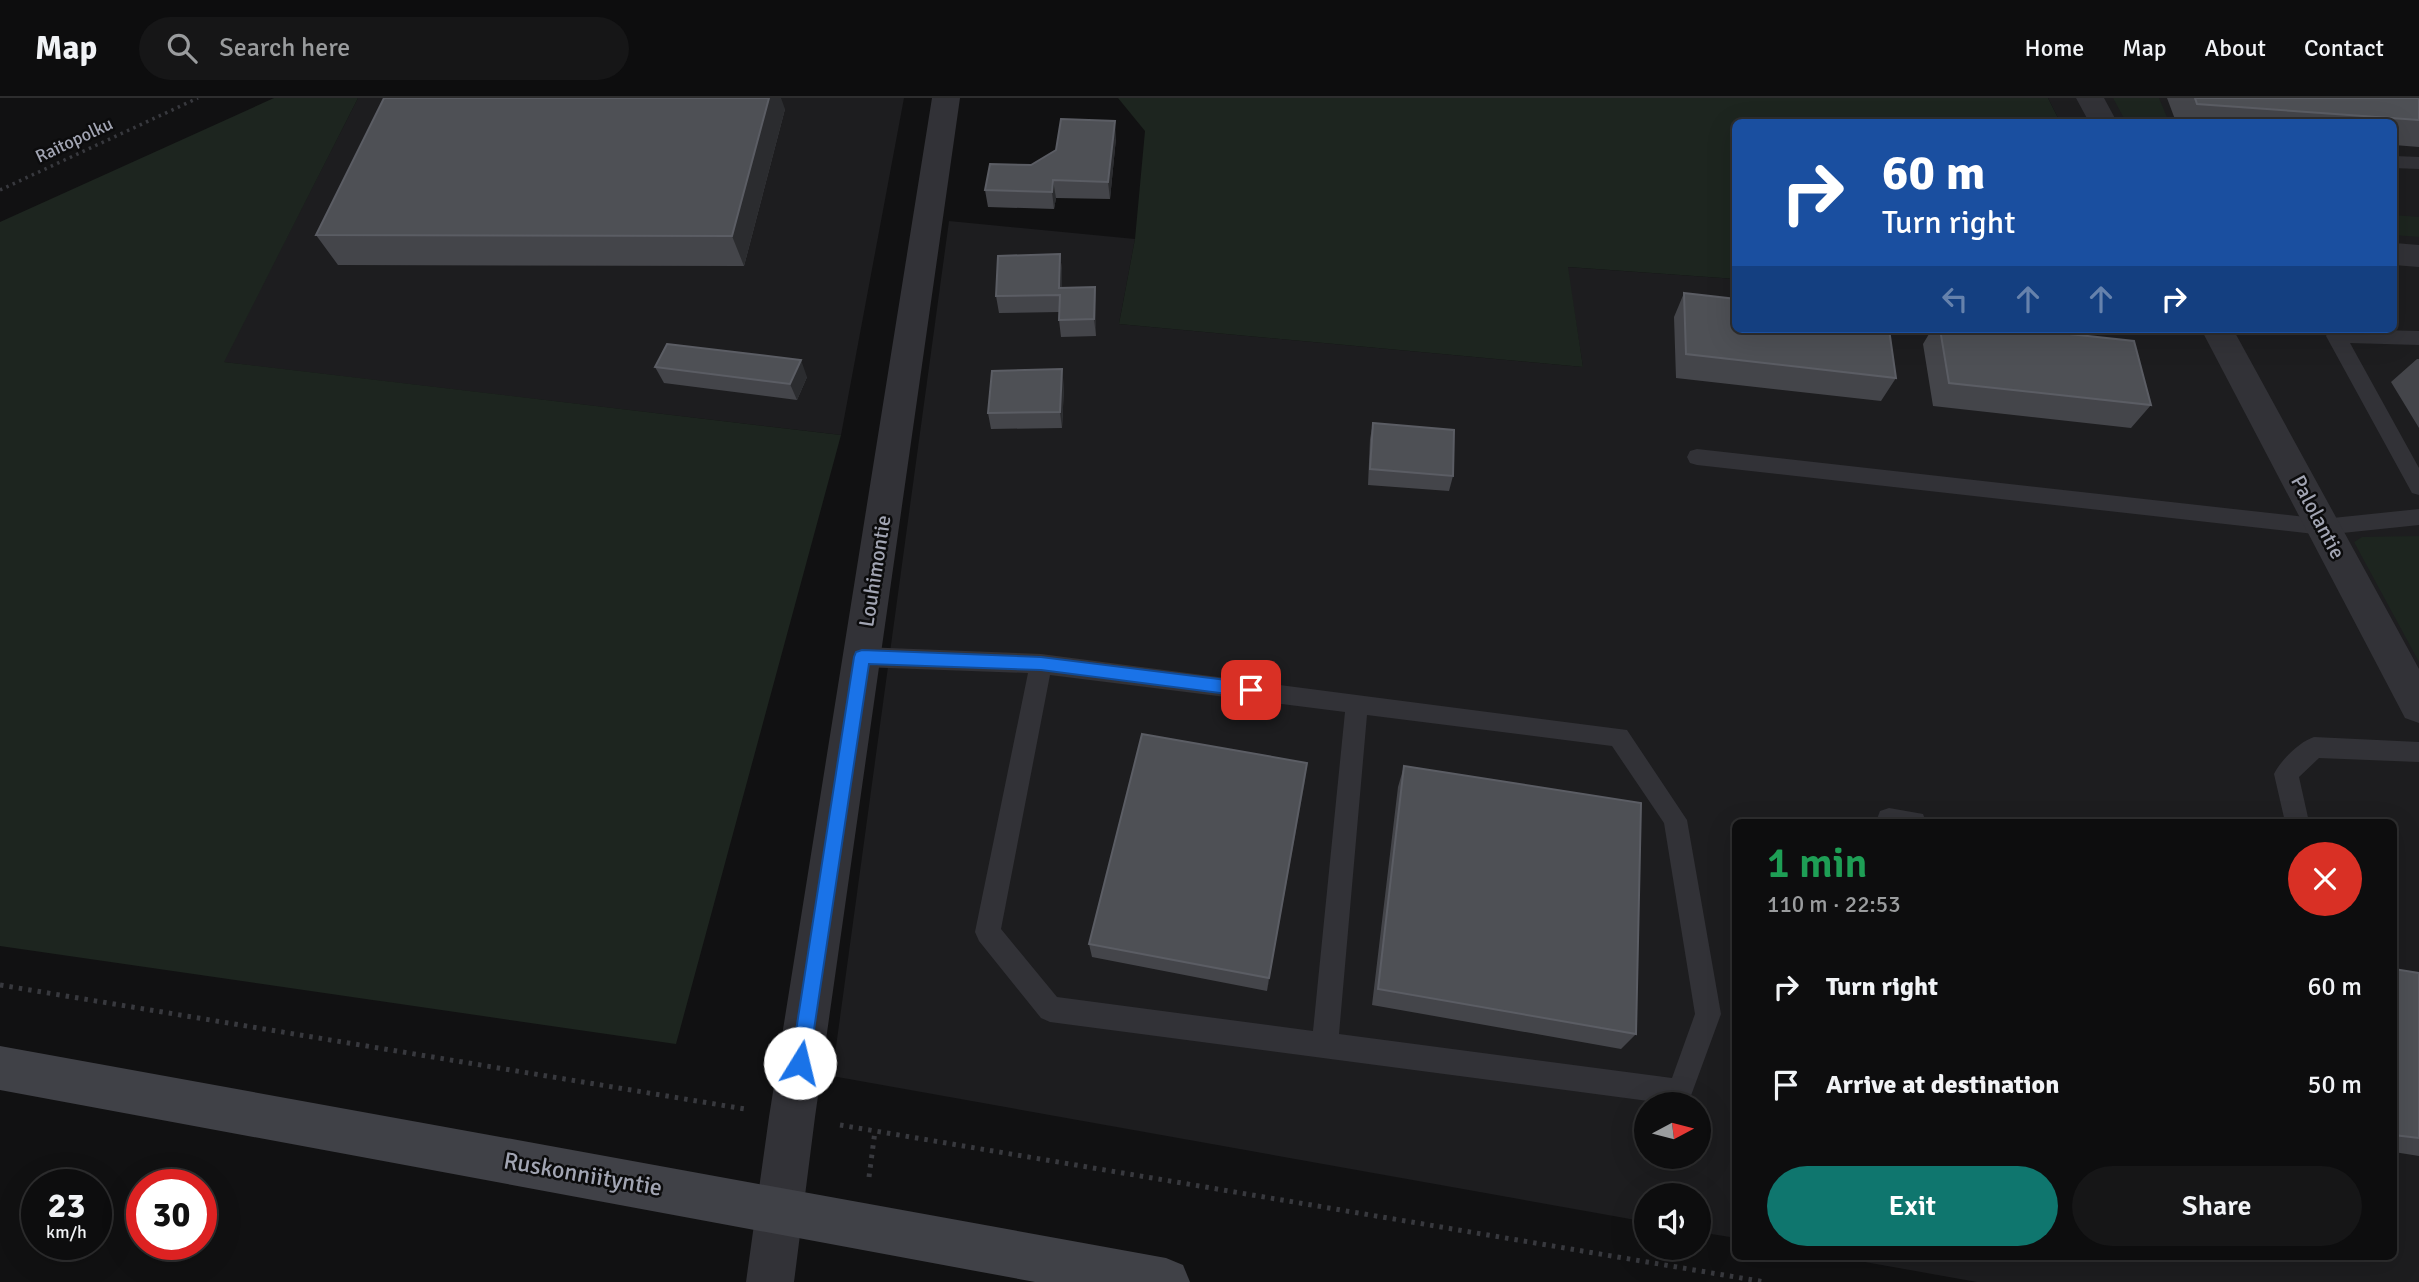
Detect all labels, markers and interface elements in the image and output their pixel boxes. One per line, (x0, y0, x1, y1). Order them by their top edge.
search box (139, 17, 629, 80)
text: Map (35, 28, 97, 69)
icon: search (163, 29, 201, 67)
text: Search here (219, 32, 350, 64)
text: Home (2024, 33, 2084, 63)
text: Map (2122, 33, 2167, 63)
text: About (2205, 33, 2266, 63)
text: Contact (2304, 33, 2384, 63)
street label: Raitopolku (32, 113, 116, 167)
text: 60 m (1882, 143, 1985, 203)
icon: right (1767, 147, 1858, 238)
text: Turn right (1882, 203, 2015, 242)
icon: left (1936, 280, 1974, 318)
icon: ahead (2009, 280, 2047, 318)
icon: ahead (2082, 280, 2120, 318)
icon: right (2155, 280, 2193, 318)
street label: Palolantie (2285, 471, 2351, 563)
street label: Louhimontie (853, 513, 897, 629)
pin (1221, 660, 1281, 720)
icon: arrive (1232, 671, 1270, 709)
text: 1 min (1767, 838, 1868, 889)
button: close (2288, 842, 2362, 916)
text: 110 m · 22:53 (1767, 890, 1901, 919)
icon: right (1767, 968, 1805, 1006)
text: Turn right (1826, 971, 1938, 1003)
text: 60 m (2307, 971, 2362, 1003)
position arrow (763, 1026, 837, 1100)
icon: arrive (1767, 1066, 1805, 1104)
text: Arrive at destination (1826, 1069, 2059, 1101)
text: 50 m (2307, 1069, 2362, 1101)
north arrow (1634, 1092, 1712, 1169)
map controls (1634, 1092, 1711, 1260)
street label: Ruskonniityntie (501, 1145, 665, 1203)
button: Exit (1767, 1166, 2058, 1246)
button: Share (2072, 1166, 2362, 1246)
speed limit sign: 30 (126, 1169, 217, 1260)
button: sound (1634, 1183, 1711, 1260)
text: 23 (48, 1184, 85, 1227)
text: km/h (46, 1221, 87, 1243)

